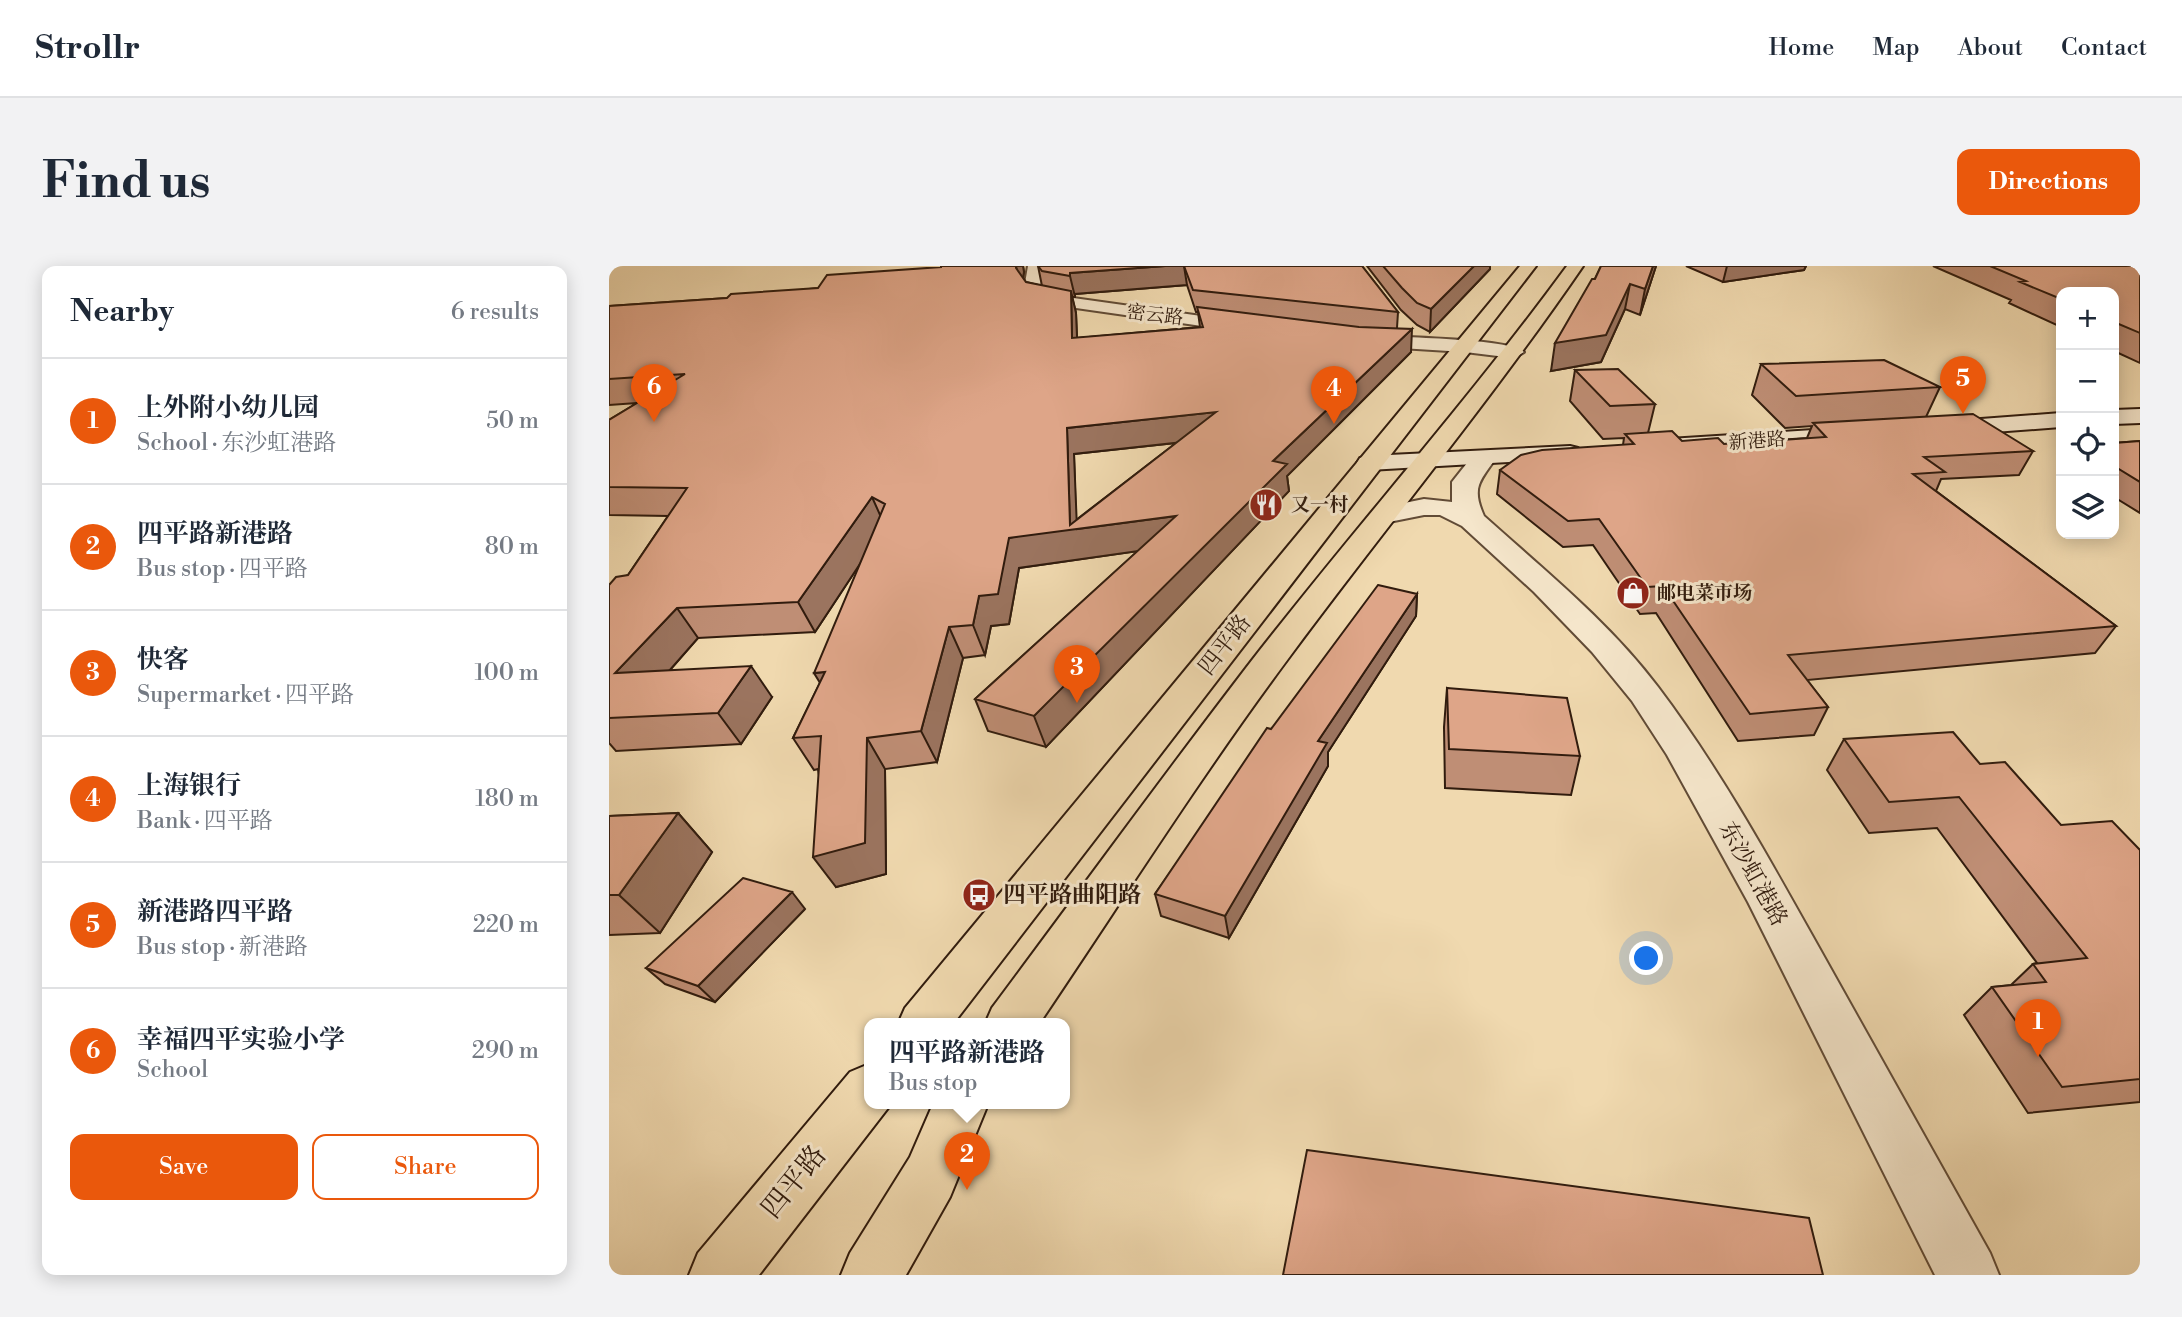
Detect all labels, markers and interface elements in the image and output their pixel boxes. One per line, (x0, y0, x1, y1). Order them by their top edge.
text: Strollr (35, 28, 140, 69)
text: Home (1769, 33, 1834, 63)
text: Map (1872, 33, 1920, 63)
text: About (1958, 33, 2023, 63)
text: Contact (2061, 33, 2147, 63)
button: Directions (1957, 149, 2140, 215)
text: Find us (42, 152, 211, 213)
map controls (2056, 287, 2119, 539)
button: + (2056, 287, 2119, 350)
text: Nearby (70, 293, 174, 331)
text: 6 results (451, 298, 539, 326)
street label: 密云路 (1125, 300, 1185, 330)
button: − (2056, 350, 2119, 413)
pin: 5 (1940, 356, 1986, 414)
pin: 6 (631, 364, 677, 422)
pin: 4 (1311, 366, 1357, 424)
text: 上外附小幼儿园 (137, 392, 319, 424)
text: 1 (87, 407, 99, 435)
text: 50 m (486, 407, 539, 435)
button: locate (2056, 413, 2119, 476)
street label: 新港路 (1728, 427, 1786, 455)
text: School · 东沙虹港路 (137, 429, 336, 457)
button: layers (2056, 476, 2119, 539)
restaurant icon: 又一村 (1247, 486, 1285, 524)
place label: 又一村 (1291, 493, 1348, 517)
text: 四平路新港路 (137, 518, 293, 550)
text: 2 (86, 533, 100, 561)
text: 80 m (485, 533, 539, 561)
text: Bus stop · 四平路 (137, 555, 308, 583)
shop icon: 邮电菜市场 (1614, 574, 1652, 612)
place label: 邮电菜市场 (1657, 581, 1752, 605)
street label: 四平路 (1193, 609, 1257, 681)
text: 快客 (137, 644, 189, 676)
pin: 3 (1054, 645, 1100, 703)
text: 3 (86, 659, 100, 687)
text: 100 m (474, 659, 539, 687)
text: Supermarket · 四平路 (137, 681, 354, 709)
text: 上海银行 (137, 770, 241, 802)
text: 4 (85, 785, 101, 813)
text: 180 m (475, 785, 539, 813)
text: Bank · 四平路 (137, 807, 273, 835)
street label: 东沙虹港路 (1713, 817, 1793, 931)
bus stop icon: 四平路曲阳路 (960, 876, 998, 914)
place label: 四平路曲阳路 (1003, 881, 1141, 909)
text: 新港路四平路 (137, 896, 293, 928)
text: 5 (86, 911, 100, 939)
text: 220 m (473, 911, 539, 939)
text: Bus stop · 新港路 (137, 933, 308, 961)
your location (1629, 941, 1663, 975)
pin: 1 (2015, 999, 2061, 1057)
popup (864, 1018, 1070, 1109)
text: 幸福四平实验小学 (137, 1024, 345, 1056)
text: 6 (86, 1037, 100, 1065)
text: 290 m (472, 1037, 539, 1065)
text: 四平路新港路 (889, 1037, 1045, 1069)
text: School (137, 1056, 208, 1084)
text: Bus stop (889, 1069, 977, 1097)
pin: 2 (944, 1132, 990, 1190)
button: Save (70, 1134, 298, 1200)
button: Share (312, 1134, 539, 1200)
street label: 四平路 (754, 1138, 834, 1226)

